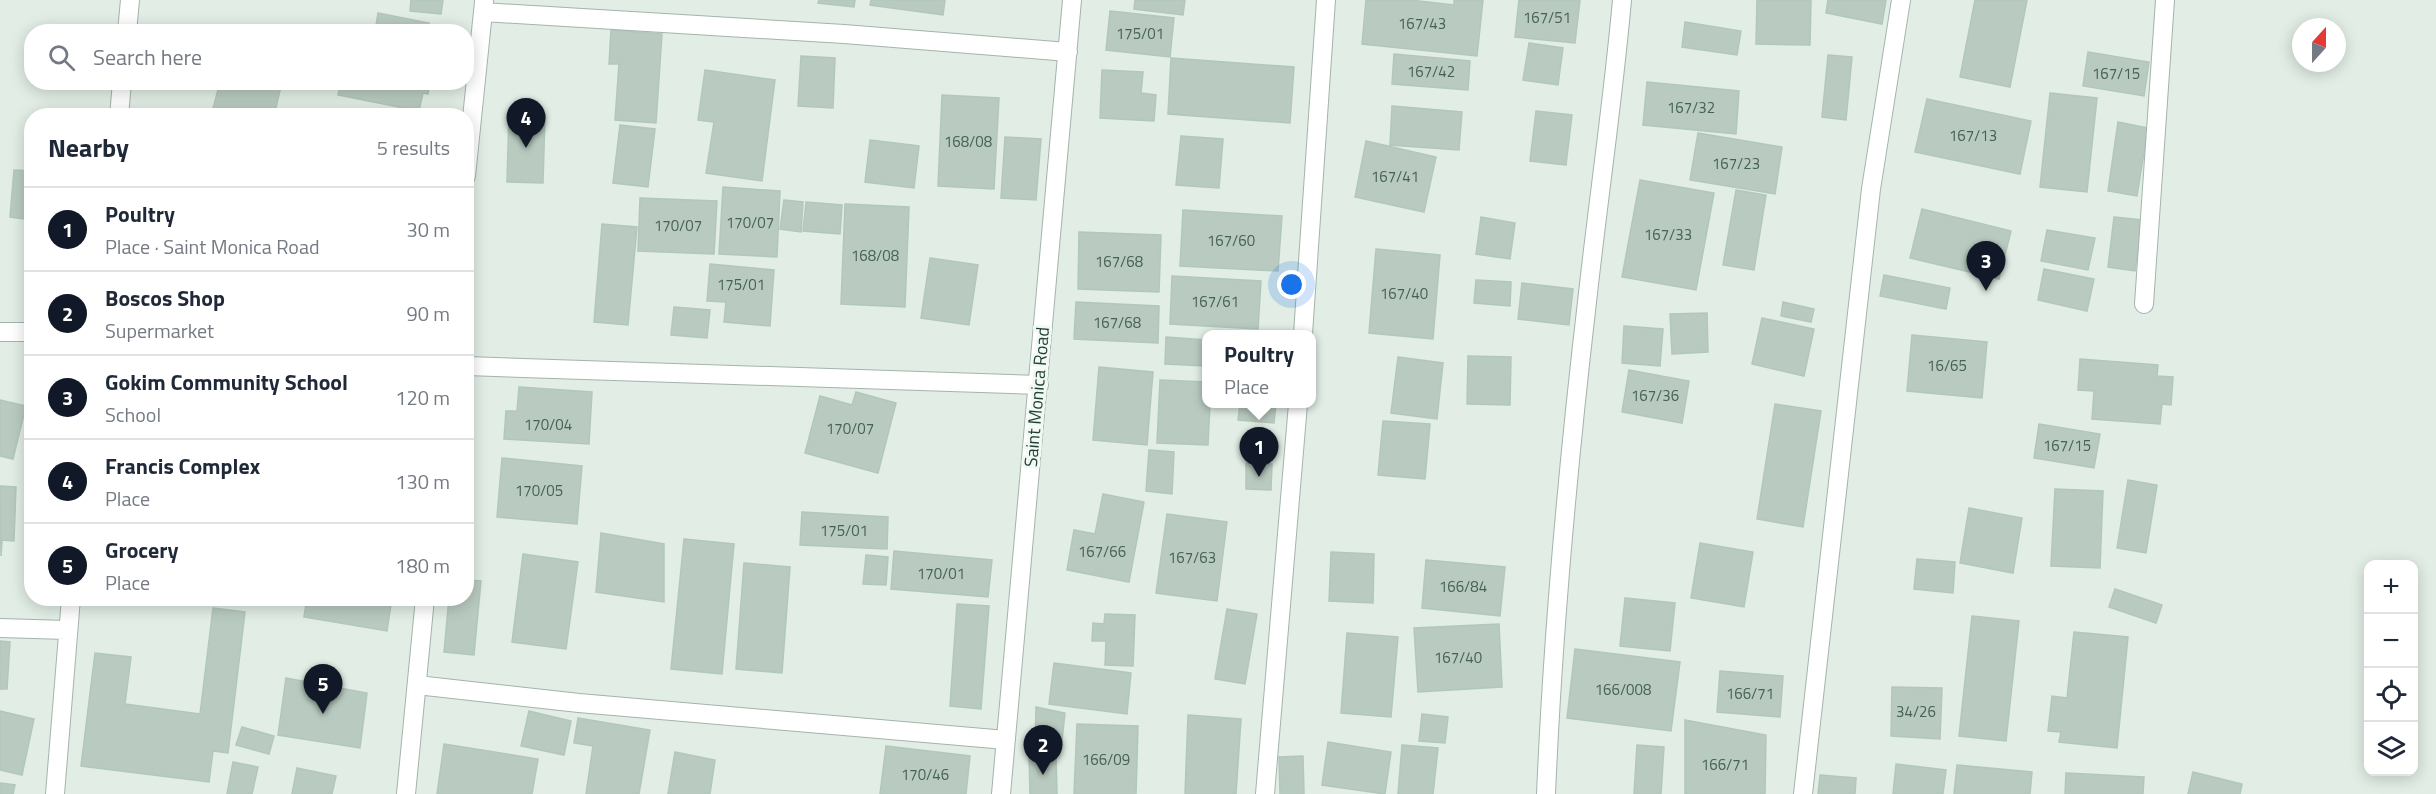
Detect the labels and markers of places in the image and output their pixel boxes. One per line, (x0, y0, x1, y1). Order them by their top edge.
pin: 4 (506, 98, 546, 148)
pin: 3 (1966, 242, 2006, 291)
pin: 1 (1240, 428, 1278, 477)
pin: 5 (304, 664, 342, 714)
pin: 2 (1024, 726, 1062, 775)

